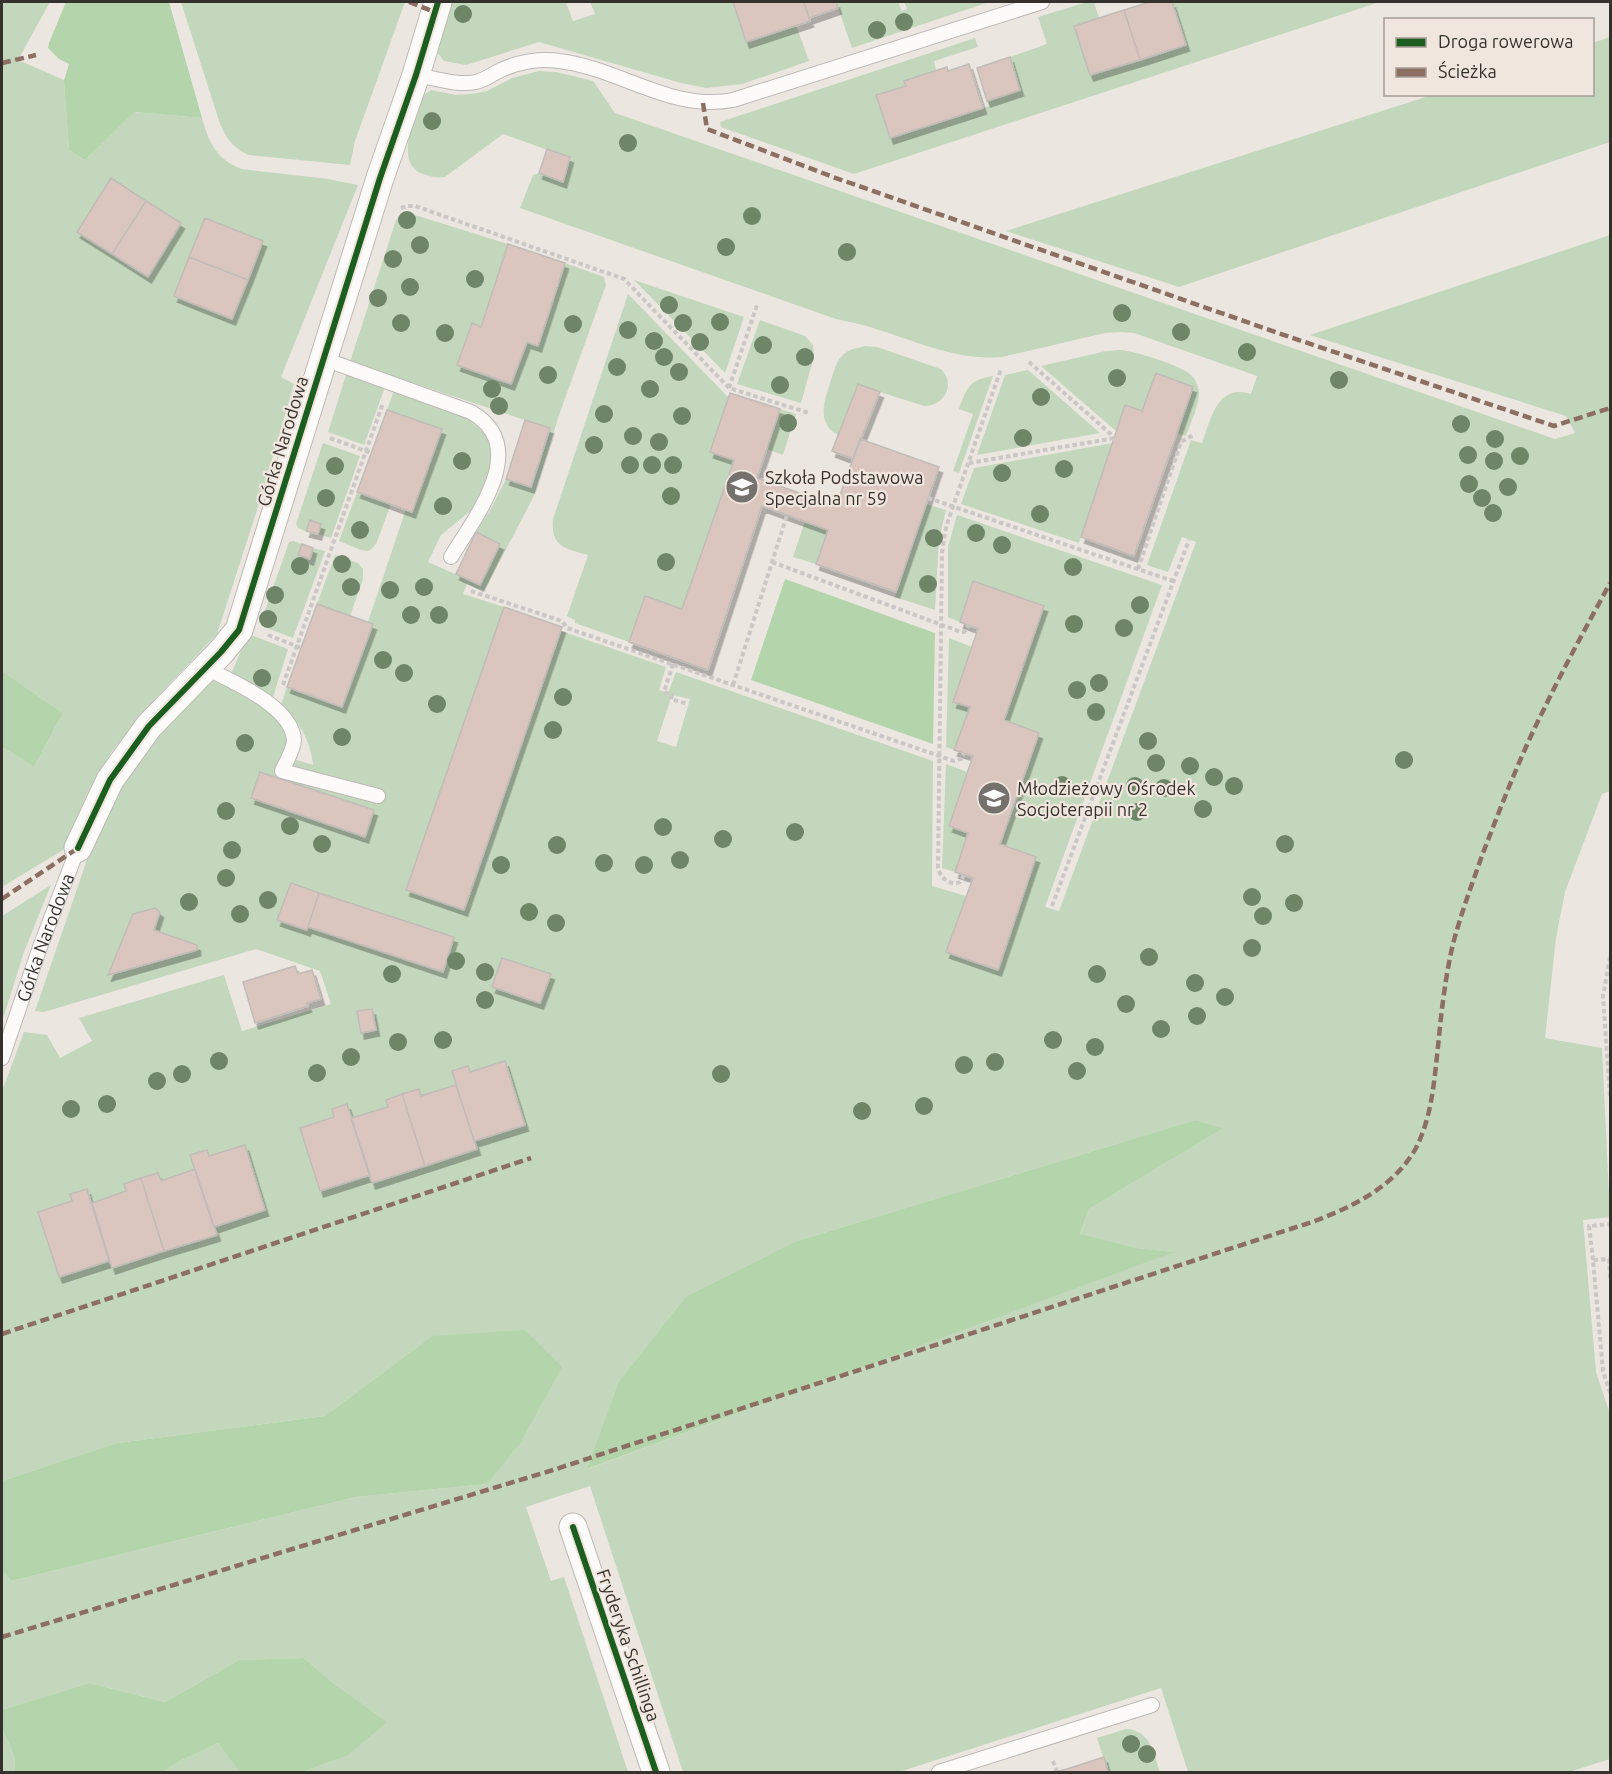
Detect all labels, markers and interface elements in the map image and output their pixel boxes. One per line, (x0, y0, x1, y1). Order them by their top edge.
legend (1384, 18, 1594, 96)
text: Droga rowerowa (1438, 31, 1574, 51)
text: Ścieżka (1438, 60, 1497, 81)
street label: Górka Narodowa (253, 373, 311, 509)
place label: Szkoła Podstawowa Specjalna nr 59 (765, 467, 924, 508)
school or university icon: Szkoła Podstawowa Specjalna nr 59 (724, 469, 760, 505)
place label: Młodzieżowy Ośrodek Socjoterapii nr 2 (1017, 778, 1195, 819)
school or university icon: Młodzieżowy Ośrodek Socjoterapii nr 2 (976, 780, 1012, 816)
street label: Górka Narodowa (12, 870, 77, 1004)
street label: Fryderyka Schillinga (594, 1566, 664, 1724)

